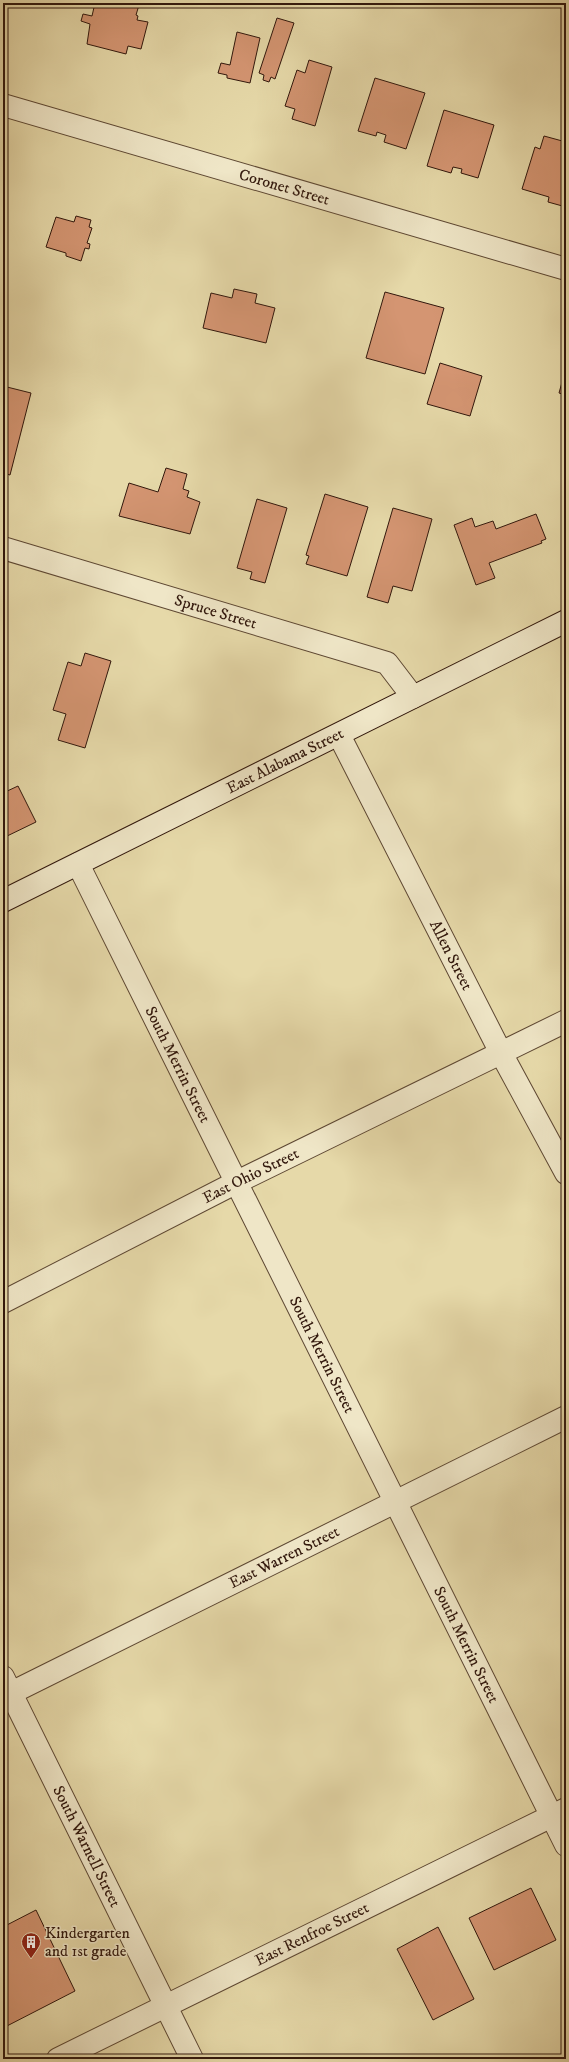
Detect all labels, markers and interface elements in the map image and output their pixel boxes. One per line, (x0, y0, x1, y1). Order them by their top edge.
street label: Coronet Street (237, 164, 332, 210)
street label: Spruce Street (172, 590, 259, 633)
street label: East Alabama Street (223, 723, 347, 798)
street label: Allen Street (425, 917, 477, 993)
street label: South Merrin Street (140, 1003, 215, 1126)
street label: East Ohio Street (199, 1143, 302, 1208)
street label: South Merrin Street (285, 1293, 359, 1416)
street label: East Warren Street (226, 1521, 343, 1593)
street label: South Merrin Street (429, 1583, 504, 1706)
street label: South Warnell Street (48, 1782, 125, 1911)
street label: East Renfroe Street (252, 1898, 372, 1970)
place label: Kindergarten and 1st grade (45, 1923, 131, 1961)
building icon: Kindergarten and 1st grade (20, 1931, 42, 1959)

